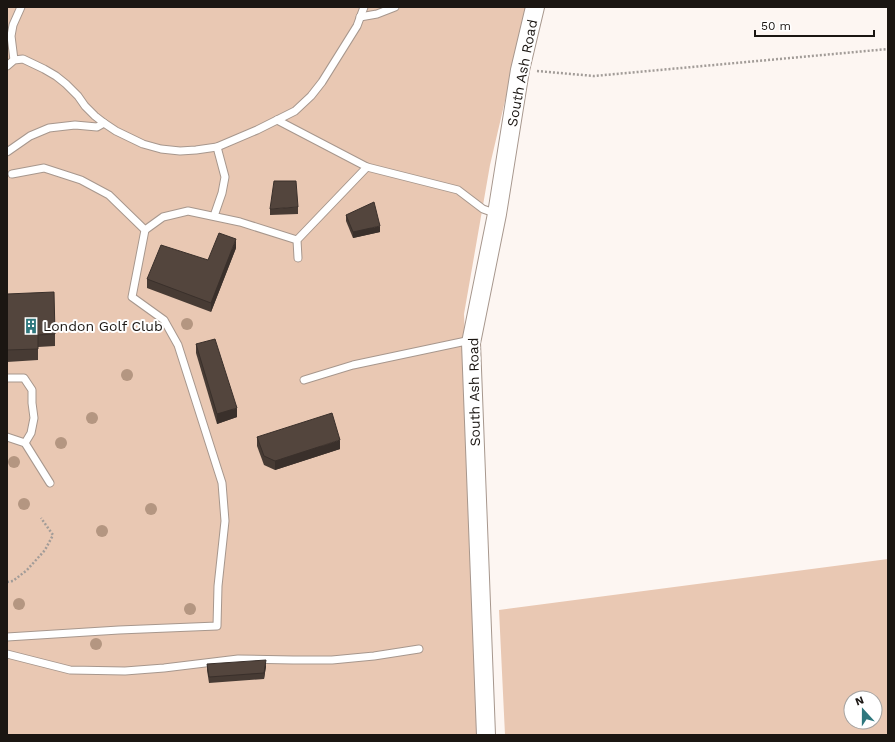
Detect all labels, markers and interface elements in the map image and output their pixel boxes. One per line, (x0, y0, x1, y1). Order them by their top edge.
scale bar (755, 12, 874, 38)
street label: South Ash Road (504, 18, 540, 128)
text: 50 m (761, 19, 791, 33)
building icon: London Golf Club (22, 317, 40, 335)
place label: London Golf Club (43, 318, 163, 334)
street label: South Ash Road (465, 337, 483, 447)
north arrow (843, 690, 883, 730)
text: N (853, 694, 866, 709)

